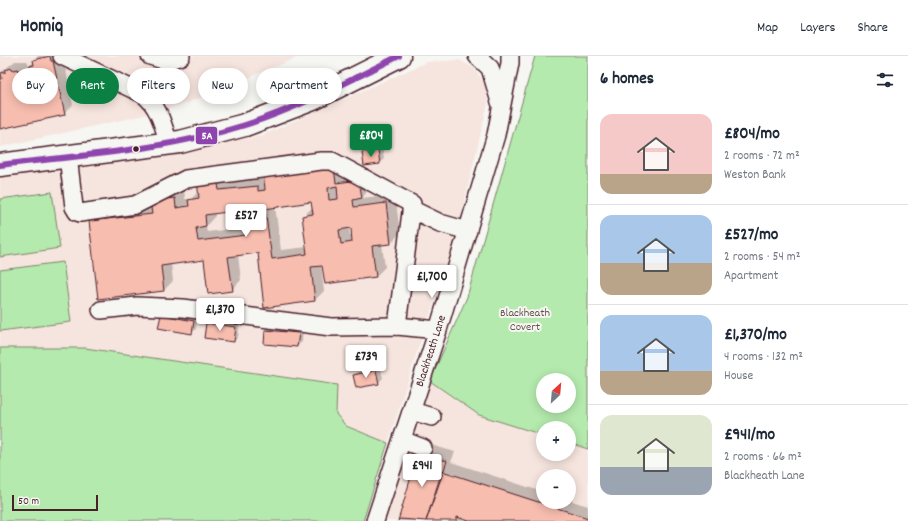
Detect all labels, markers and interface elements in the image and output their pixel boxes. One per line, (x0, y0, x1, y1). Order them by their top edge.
text: Homiq (20, 14, 63, 41)
text: Map (757, 18, 778, 38)
text: Layers (800, 18, 835, 38)
text: Share (857, 18, 888, 38)
chip: Buy (12, 68, 58, 104)
chip: Rent (66, 68, 119, 104)
chip: Filters (127, 68, 190, 104)
chip: New (198, 68, 248, 104)
chip: Apartment (256, 68, 342, 104)
text: 6 homes (600, 68, 654, 92)
icon: filters (874, 69, 896, 91)
text: £804/mo (724, 123, 780, 147)
pin: £804 (347, 124, 395, 158)
line badge: 5A (195, 126, 218, 145)
text: £804 (359, 127, 383, 146)
text: 5A (201, 129, 213, 145)
icon: home (632, 130, 680, 178)
unlabelled marker (131, 144, 141, 154)
text: 2 rooms · 72 m² (724, 147, 800, 166)
text: Weston Bank (724, 166, 786, 185)
pin: £527 (222, 204, 270, 238)
text: £527 (234, 207, 258, 226)
text: £527/mo (724, 224, 778, 248)
icon: home (632, 231, 680, 279)
text: 2 rooms · 54 m² (724, 248, 800, 267)
pin: £1,700 (399, 265, 465, 299)
text: Apartment (724, 267, 778, 286)
text: £1,700 (417, 268, 447, 287)
pin: £1,370 (187, 298, 253, 332)
text: £1,370 (205, 301, 235, 320)
park label: Blackheath Covert (500, 305, 550, 336)
street label: Blackheath Lane (411, 313, 450, 389)
text: £1,370/mo (724, 324, 787, 348)
icon: home (632, 331, 680, 379)
pin: £739 (342, 345, 390, 379)
text: £739 (354, 348, 378, 367)
text: 4 rooms · 132 m² (724, 348, 803, 367)
text: House (724, 367, 753, 386)
north arrow (536, 373, 576, 413)
map controls (536, 373, 576, 509)
button: + (536, 421, 576, 461)
text: £941/mo (724, 424, 775, 448)
icon: home (632, 431, 680, 479)
text: 2 rooms · 66 m² (724, 448, 802, 467)
pin: £941 (398, 454, 446, 488)
text: £941 (412, 457, 432, 476)
text: Blackheath Lane (724, 467, 805, 486)
button: − (536, 469, 576, 509)
scale bar (12, 493, 98, 512)
text: 50 m (18, 494, 39, 510)

